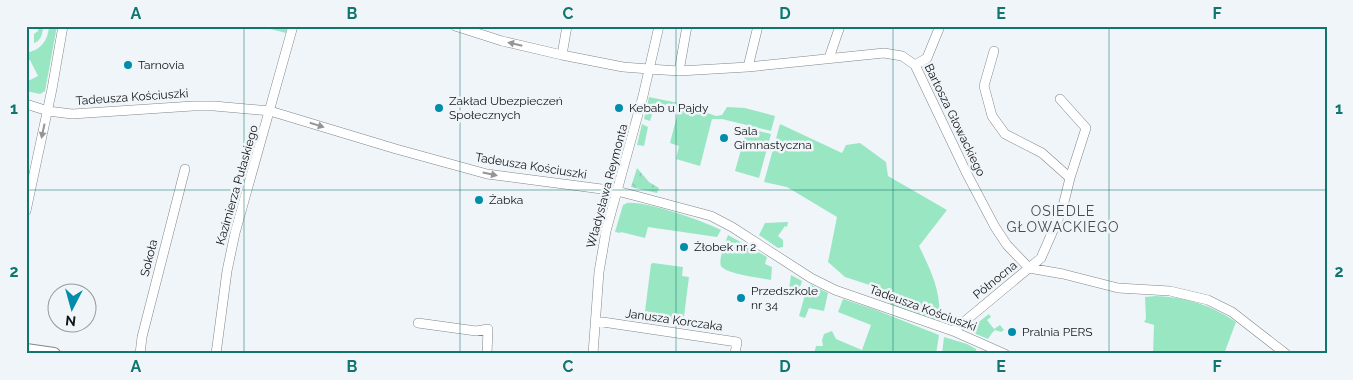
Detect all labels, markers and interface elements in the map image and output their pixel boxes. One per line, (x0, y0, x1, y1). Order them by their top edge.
text: A (131, 4, 142, 23)
text: B (347, 4, 358, 23)
text: C (563, 4, 574, 23)
text: D (779, 4, 791, 23)
text: E (996, 4, 1006, 23)
text: F (1212, 4, 1222, 23)
one-way arrow (507, 40, 522, 48)
place label: Tarnovia (138, 58, 184, 72)
marker: Tarnovia (122, 59, 134, 71)
street label: Bartosza Głowackiego (922, 61, 988, 179)
street label: Tadeusza Kościuszki (75, 86, 189, 108)
place label: Zakład Ubezpieczeń Społecznych (449, 94, 563, 122)
text: 1 (10, 99, 18, 118)
text: 1 (1335, 99, 1343, 118)
place label: Kebab u Pajdy (629, 101, 709, 115)
marker: Zakład Ubezpieczeń Społecznych (433, 102, 445, 114)
marker: Kebab u Pajdy (613, 102, 625, 114)
one-way arrow (309, 122, 324, 130)
street label: Władysława Reymonta (584, 122, 630, 250)
one-way arrow (39, 123, 47, 138)
street label: Kazimierza Pułaskiego (213, 123, 261, 247)
place label: Sala Gimnastyczna (734, 124, 812, 152)
marker: Sala Gimnastyczna (718, 132, 730, 144)
street label: Tadeusza Kościuszki (474, 150, 588, 182)
one-way arrow (482, 170, 498, 178)
place label: Żabka (489, 193, 523, 207)
marker: Żabka (473, 194, 485, 206)
district label: OSIEDLE GŁOWACKIEGO (1007, 203, 1119, 235)
street label: Sokoła (138, 238, 160, 278)
place label: Żłobek nr 2 (694, 240, 756, 254)
marker: Żłobek nr 2 (678, 241, 690, 253)
street label: Północna (970, 258, 1020, 302)
text: 2 (9, 262, 19, 281)
text: 2 (1334, 262, 1344, 281)
north arrow (48, 282, 98, 332)
street label: Tadeusza Kościuszki (868, 282, 978, 334)
place label: Przedszkole nr 34 (751, 284, 818, 312)
marker: Przedszkole nr 34 (735, 292, 747, 304)
street label: Janusza Korczaka (624, 306, 724, 334)
text: N (64, 312, 77, 329)
place label: Pralnia PERS (1022, 325, 1093, 339)
marker: Pralnia PERS (1006, 326, 1018, 338)
text: A (131, 357, 142, 376)
text: B (347, 357, 358, 376)
text: C (563, 357, 574, 376)
text: D (779, 357, 791, 376)
text: E (996, 357, 1006, 376)
text: F (1212, 357, 1222, 376)

